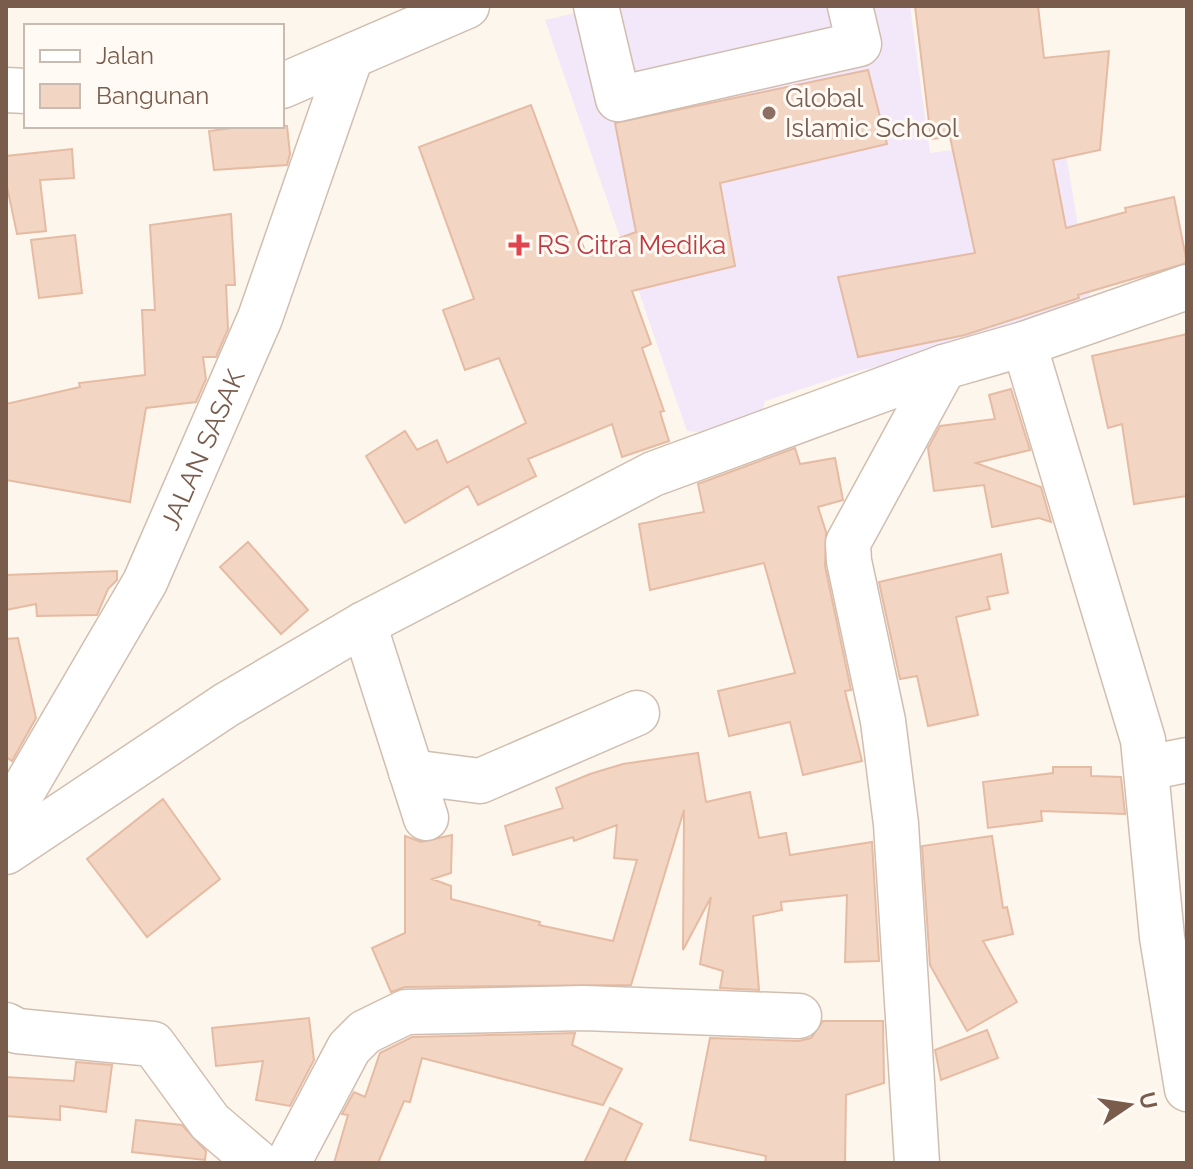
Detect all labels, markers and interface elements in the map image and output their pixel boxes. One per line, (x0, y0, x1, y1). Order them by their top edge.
legend (24, 24, 284, 128)
text: Jalan (96, 41, 154, 70)
text: Bangunan (96, 81, 209, 110)
place label: Global Islamic School (785, 83, 960, 143)
marker: Global Islamic School (760, 104, 778, 122)
place label: RS Citra Medika (537, 230, 726, 260)
marker: RS Citra Medika (508, 234, 530, 256)
street label: JALAN SASAK (155, 365, 251, 534)
north arrow (1089, 1065, 1169, 1145)
text: U (1134, 1090, 1163, 1111)

